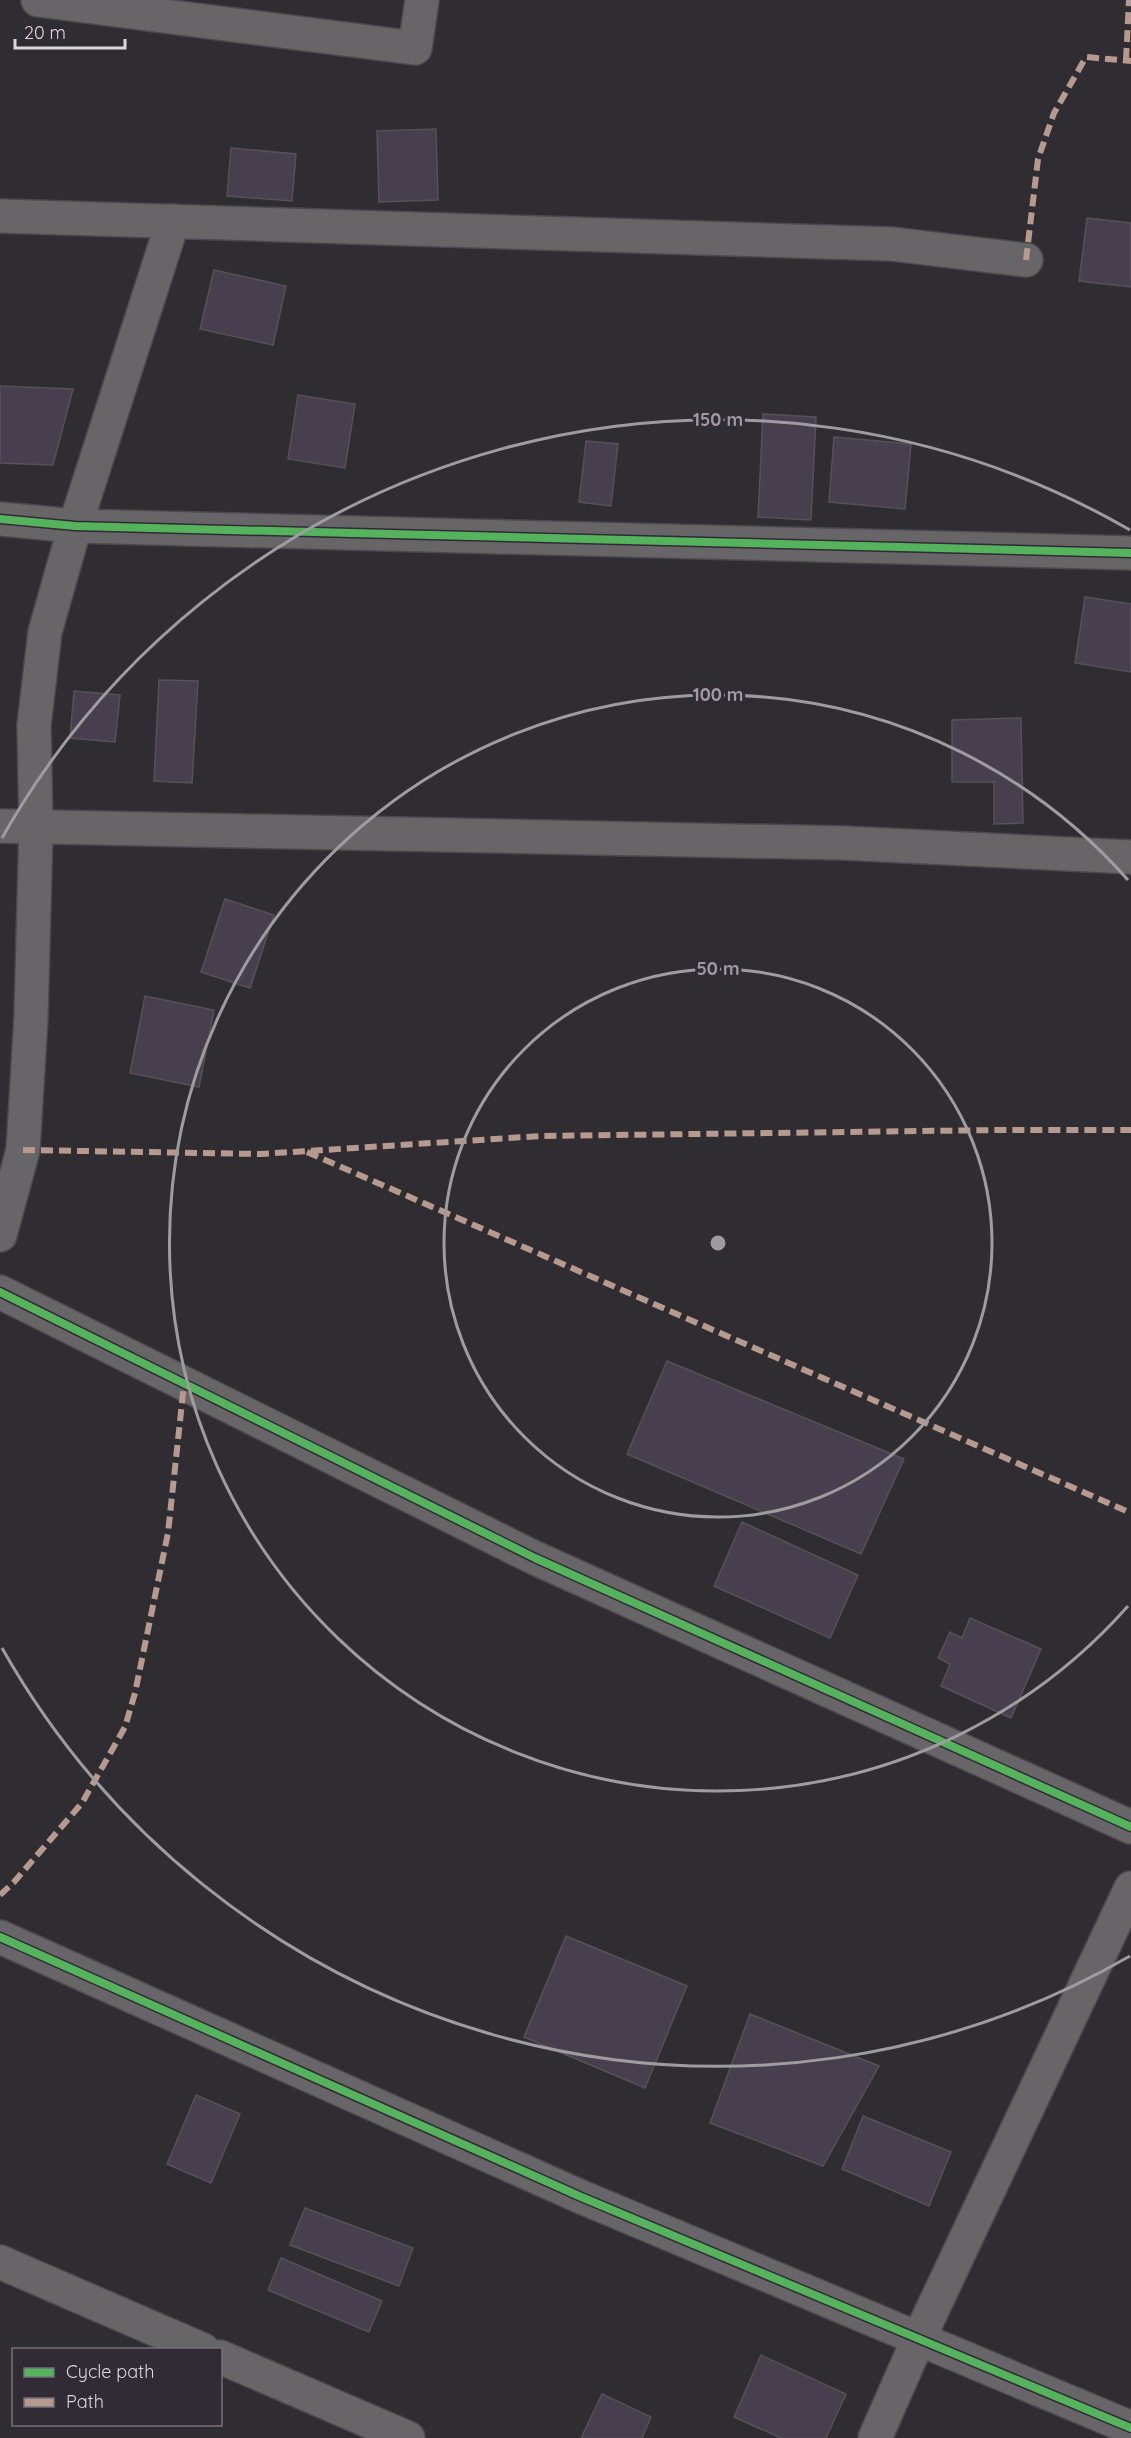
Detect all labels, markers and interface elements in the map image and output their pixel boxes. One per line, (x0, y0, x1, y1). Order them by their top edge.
scale bar (15, 12, 124, 50)
text: 20 m (24, 21, 66, 44)
text: 150 m (693, 408, 743, 431)
text: 100 m (693, 683, 743, 706)
text: 50 m (696, 957, 740, 980)
centre of rings (708, 1233, 728, 1253)
legend (12, 2348, 222, 2426)
text: Cycle path (66, 2360, 154, 2383)
text: Path (66, 2390, 104, 2413)

